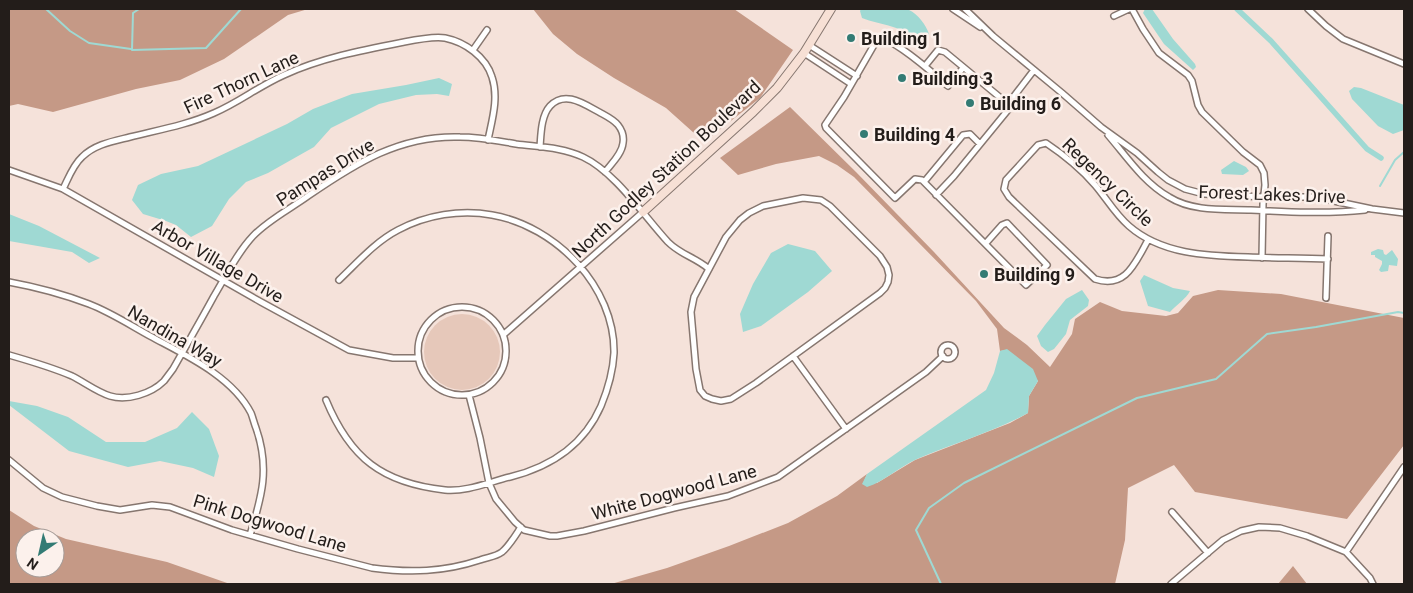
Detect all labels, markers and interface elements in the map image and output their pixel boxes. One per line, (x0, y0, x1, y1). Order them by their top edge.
place label: Building 1 (861, 28, 942, 49)
marker: Building 1 (845, 32, 857, 44)
street label: Fire Thorn Lane (180, 46, 302, 118)
place label: Building 3 (912, 68, 993, 89)
marker: Building 3 (896, 72, 908, 84)
street label: North Godley Station Boulevard (567, 76, 765, 262)
place label: Building 6 (980, 93, 1061, 114)
marker: Building 6 (964, 97, 976, 109)
place label: Building 4 (874, 124, 955, 145)
marker: Building 4 (858, 128, 870, 140)
street label: Regency Circle (1058, 133, 1158, 231)
street label: Pampas Drive (272, 134, 378, 210)
street label: Forest Lakes Drive (1198, 181, 1346, 207)
street label: Arbor Village Drive (149, 215, 287, 307)
place label: Building 9 (994, 264, 1075, 285)
marker: Building 9 (978, 268, 990, 280)
street label: Nandina Way (124, 301, 226, 372)
street label: White Dogwood Lane (589, 460, 759, 524)
street label: Pink Dogwood Lane (191, 490, 349, 556)
north arrow (15, 528, 65, 578)
text: N (24, 554, 41, 573)

